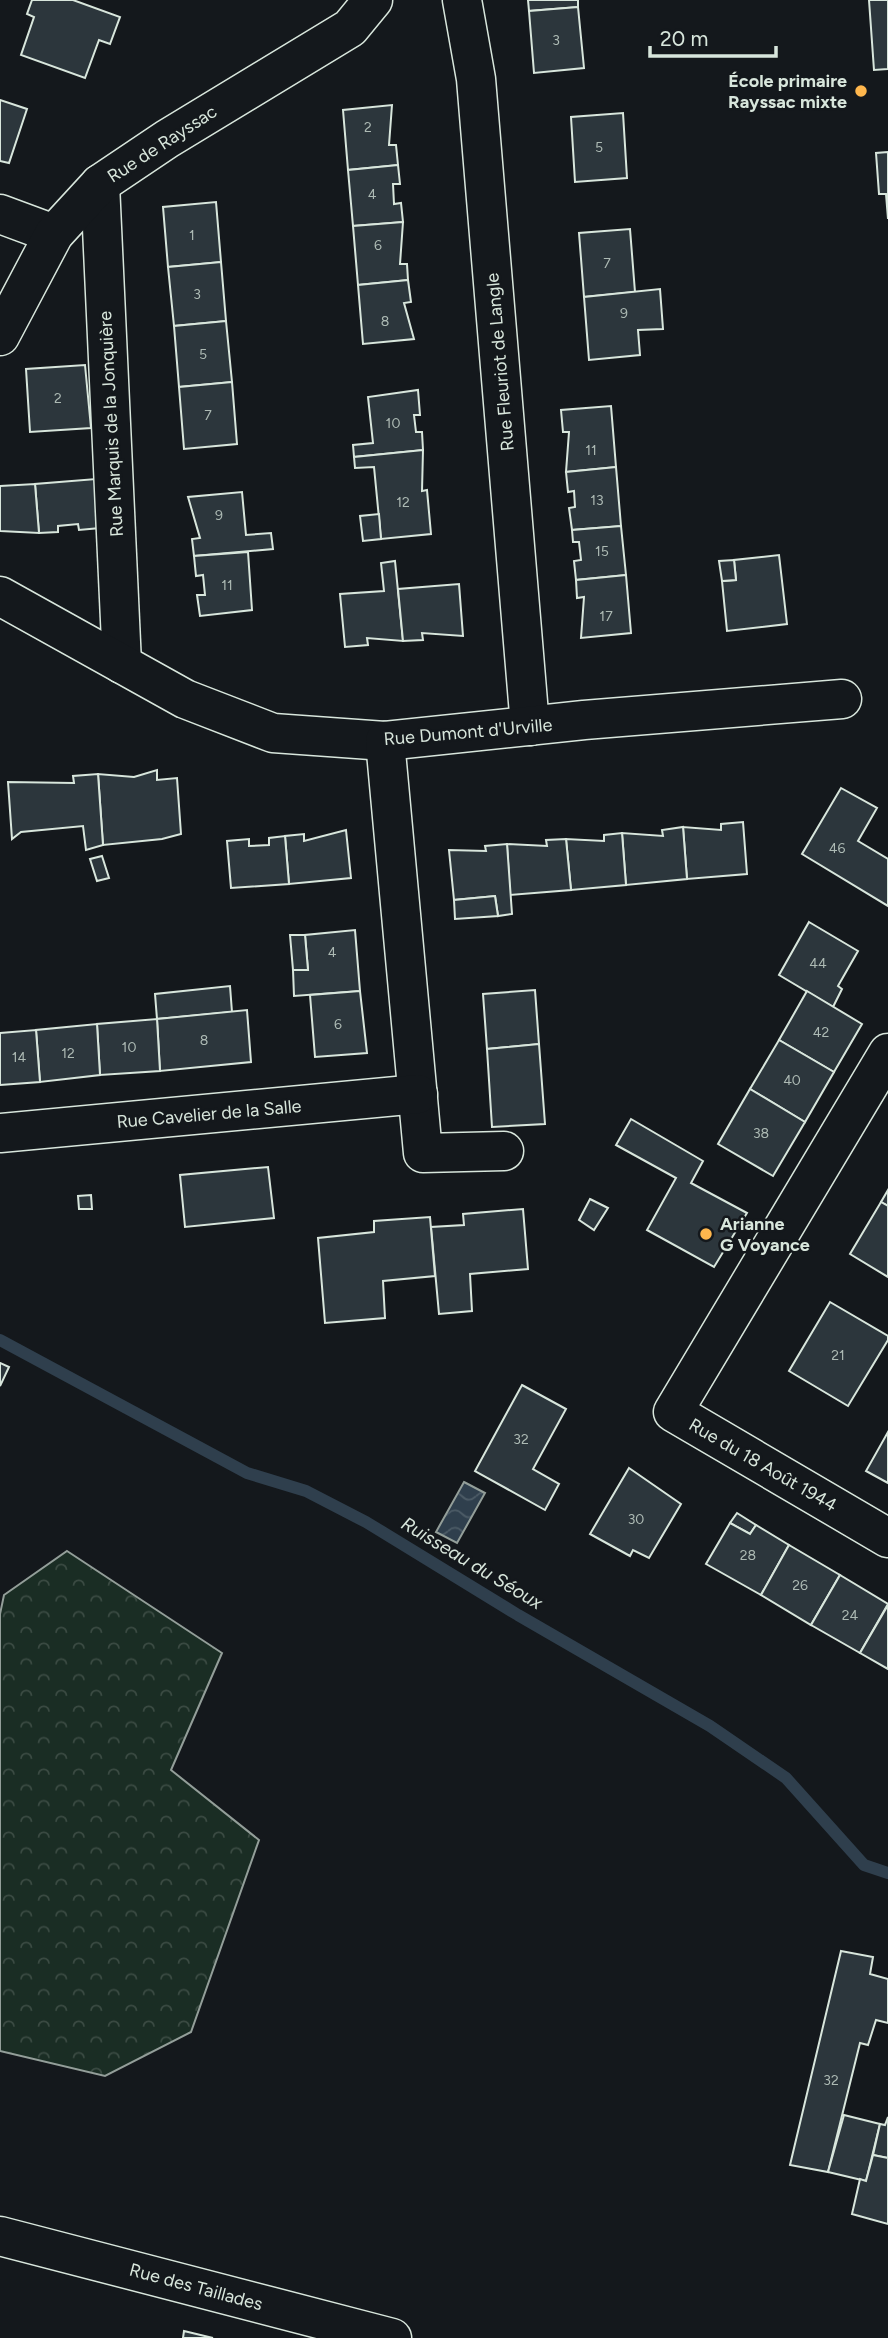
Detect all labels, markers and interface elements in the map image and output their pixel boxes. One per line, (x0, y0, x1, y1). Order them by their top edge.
scale bar (650, 14, 776, 58)
text: 20 m (660, 26, 708, 51)
house number: 3 (552, 32, 560, 49)
place label: École primaire Rayssac mixte (728, 70, 847, 113)
marker: École primaire Rayssac mixte (853, 83, 869, 99)
street label: Rue de Rayssac (103, 100, 221, 188)
house number: 2 (364, 119, 372, 136)
house number: 5 (595, 139, 603, 156)
house number: 4 (368, 186, 377, 203)
house number: 1 (189, 227, 195, 244)
house number: 6 (374, 237, 382, 254)
house number: 7 (603, 255, 611, 272)
street label: Rue Fleuriot de Langle (481, 272, 519, 452)
house number: 3 (193, 286, 201, 303)
house number: 9 (620, 305, 628, 322)
street label: Rue Marquis de la Jonquière (94, 310, 128, 537)
house number: 8 (381, 313, 389, 330)
house number: 5 (199, 346, 207, 363)
house number: 2 (54, 390, 62, 407)
house number: 7 (204, 407, 212, 424)
house number: 10 (386, 415, 400, 432)
house number: 11 (585, 442, 597, 459)
house number: 13 (590, 492, 604, 509)
house number: 12 (396, 494, 410, 511)
house number: 9 (215, 507, 223, 524)
house number: 15 (595, 543, 609, 560)
house number: 11 (221, 577, 233, 594)
house number: 17 (599, 608, 613, 625)
street label: Rue Dumont d'Urville (383, 714, 553, 750)
house number: 46 (829, 840, 845, 857)
house number: 4 (328, 944, 337, 961)
house number: 44 (809, 955, 827, 972)
house number: 6 (334, 1016, 342, 1033)
house number: 42 (813, 1024, 829, 1041)
house number: 8 (200, 1032, 208, 1049)
house number: 10 (122, 1039, 136, 1056)
house number: 12 (61, 1045, 75, 1062)
house number: 14 (12, 1049, 27, 1066)
house number: 40 (783, 1072, 801, 1089)
street label: Rue Cavelier de la Salle (116, 1095, 303, 1133)
house number: 38 (753, 1125, 769, 1142)
place label: Arianne G Voyance (720, 1213, 810, 1256)
marker: Arianne G Voyance (698, 1226, 714, 1242)
house number: 21 (831, 1347, 845, 1364)
street label: Rue du 18 Août 1944 (685, 1414, 841, 1516)
house number: 32 (513, 1431, 529, 1448)
house number: 30 (628, 1511, 644, 1528)
water label: Ruisseau du Séoux (397, 1512, 548, 1615)
house number: 28 (740, 1547, 756, 1564)
house number: 26 (792, 1577, 808, 1594)
house number: 24 (842, 1607, 859, 1624)
house number: 32 (823, 2072, 839, 2089)
street label: Rue des Taillades (127, 2259, 265, 2315)

